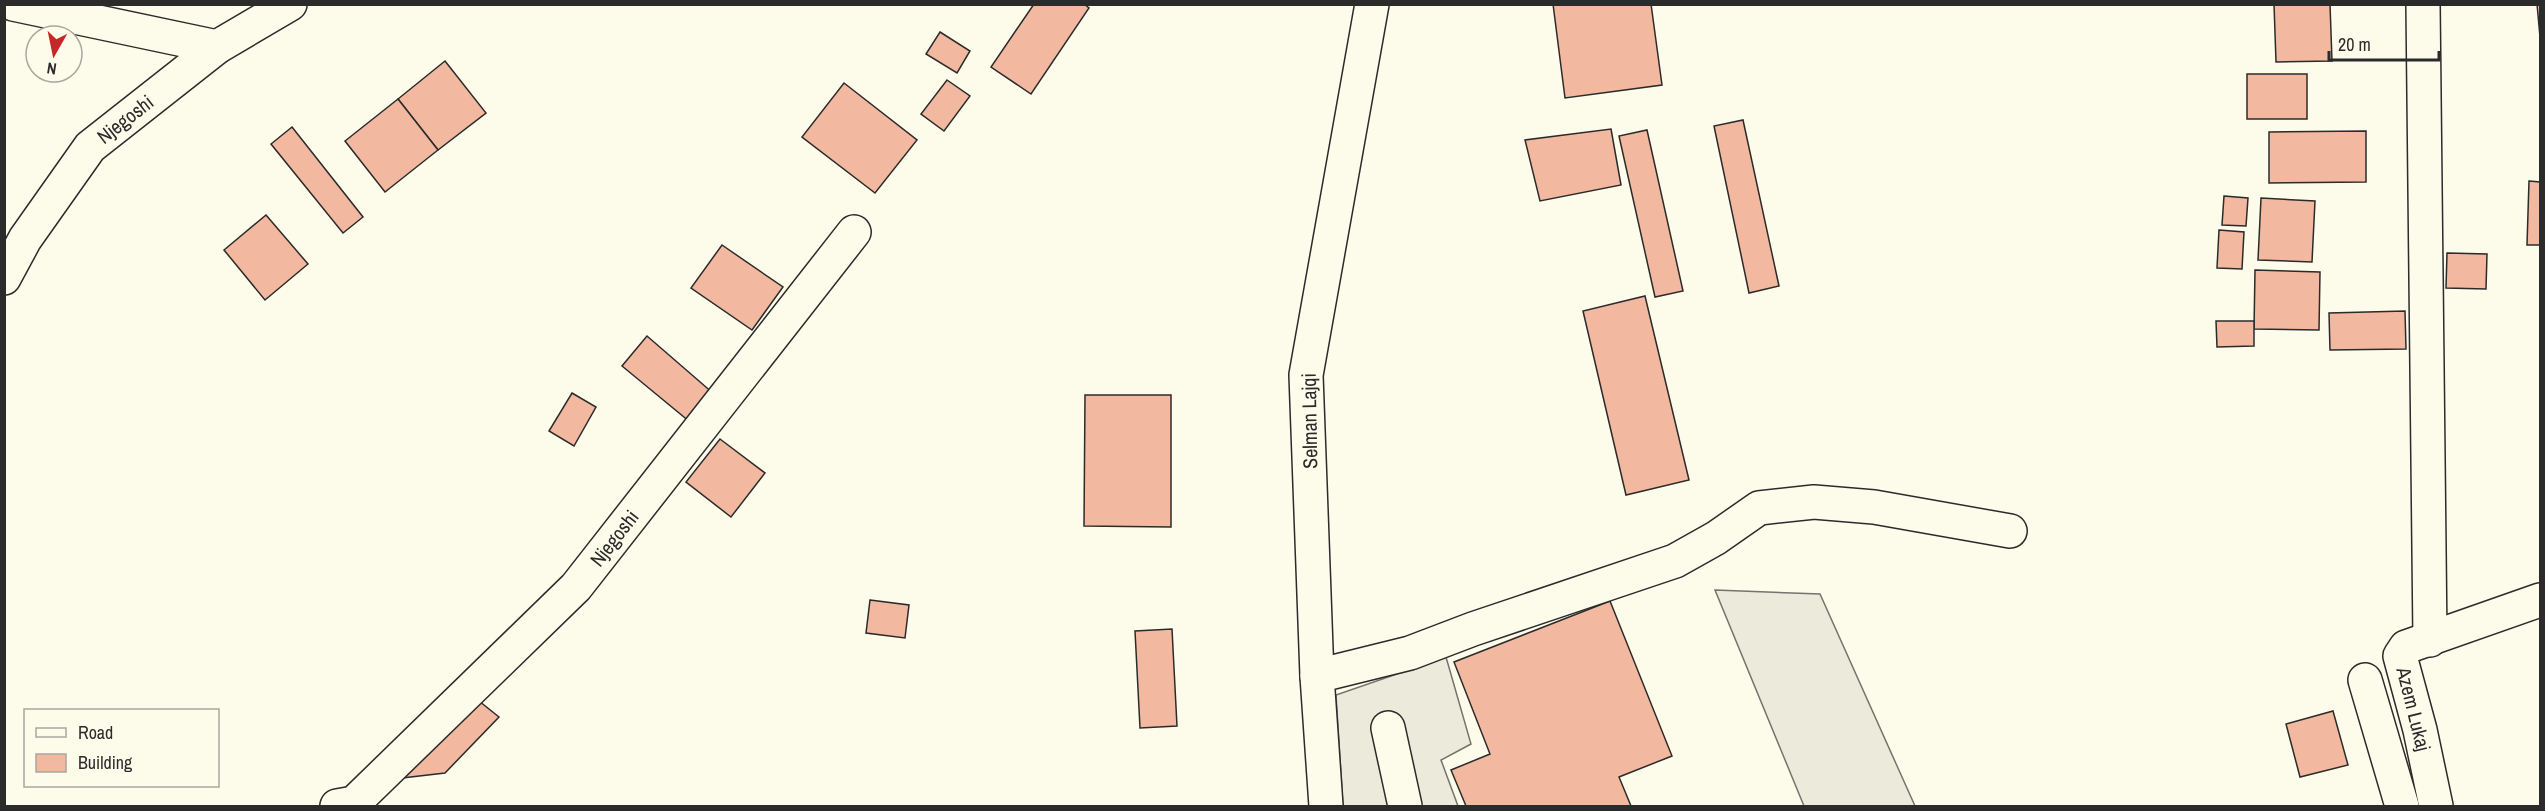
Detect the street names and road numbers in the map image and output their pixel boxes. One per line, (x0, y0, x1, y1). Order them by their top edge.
street label: Njegoshi (91, 88, 159, 150)
street label: Selman Lajqi (1295, 373, 1323, 469)
street label: Njegoshi (583, 504, 645, 572)
street label: Azem Lukaj (2390, 663, 2437, 754)

